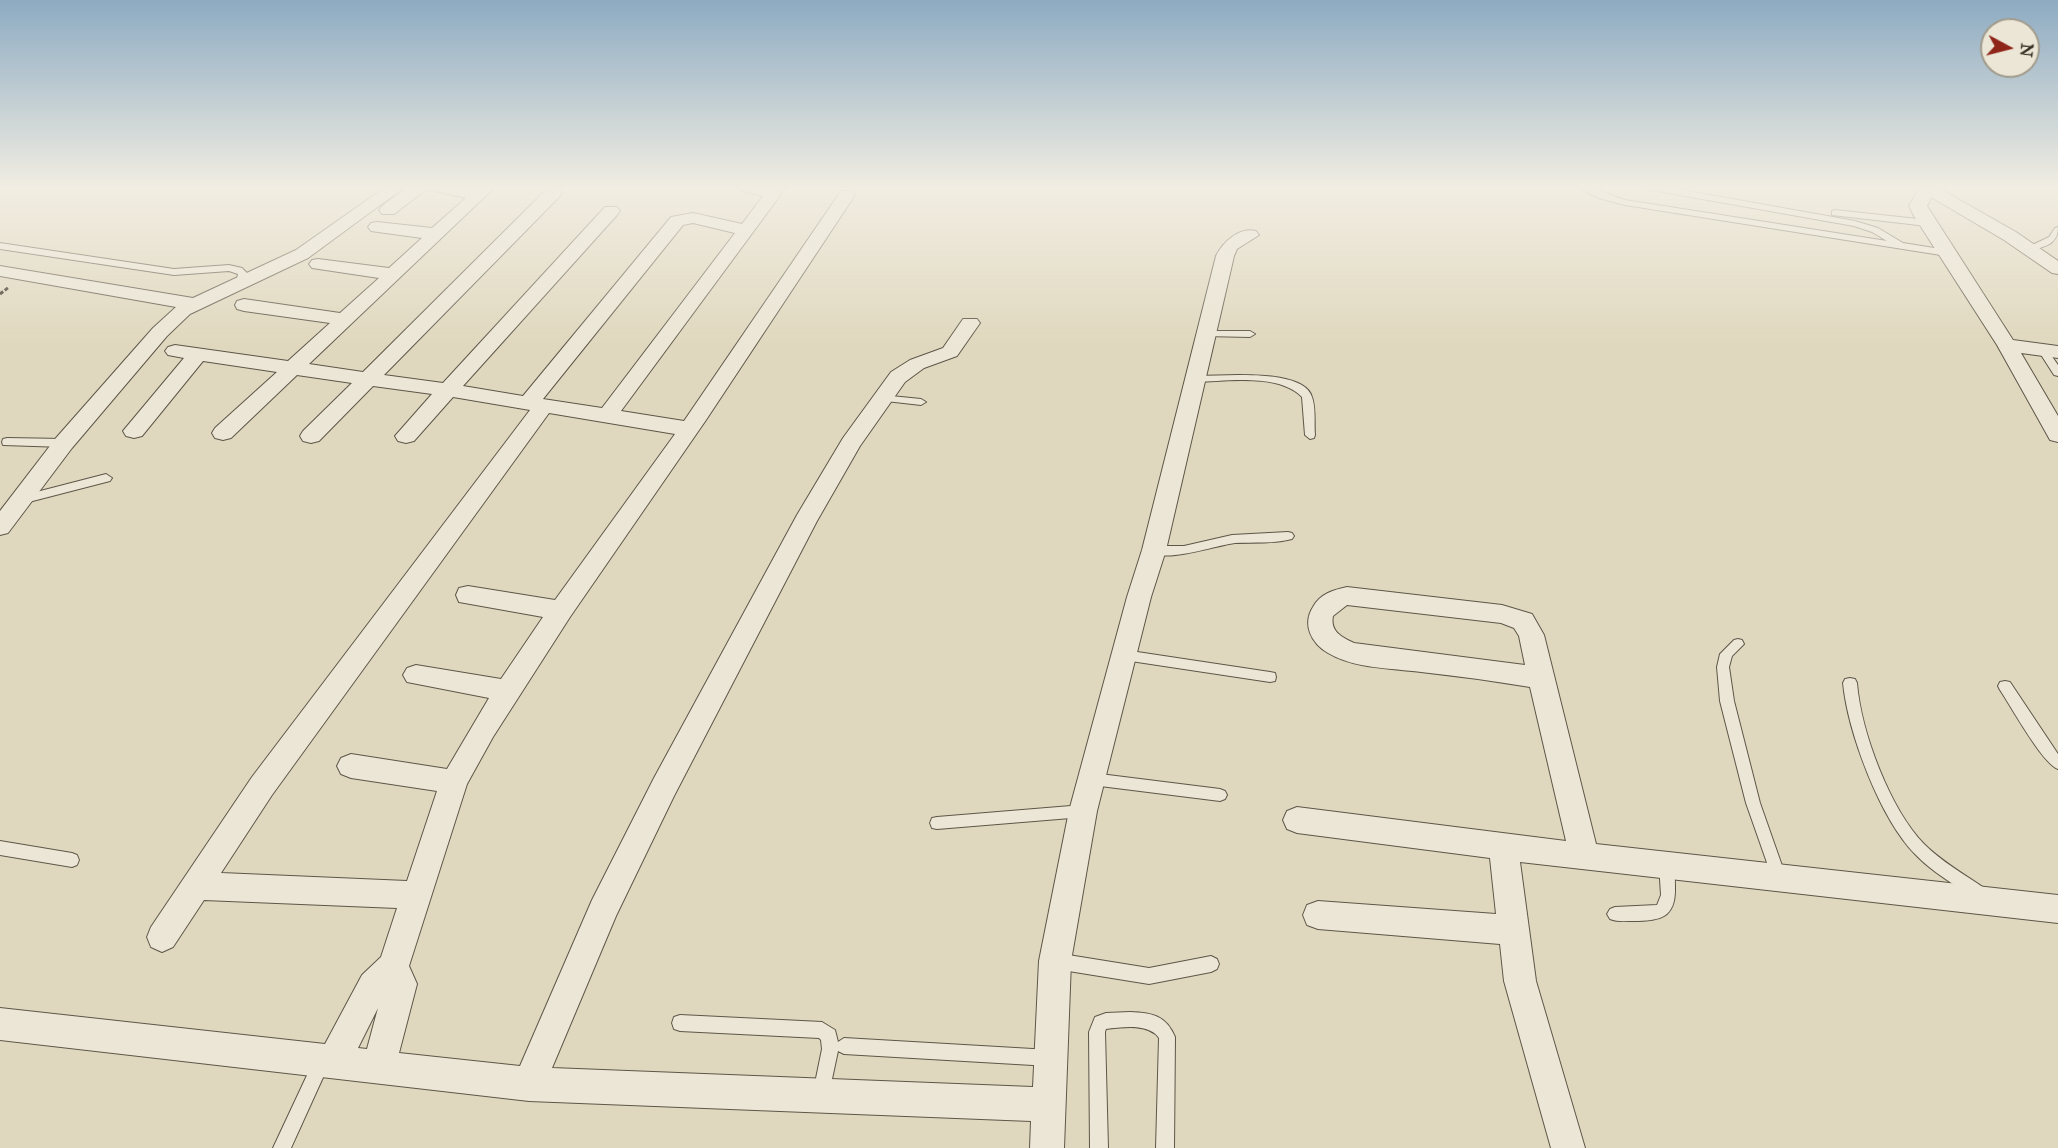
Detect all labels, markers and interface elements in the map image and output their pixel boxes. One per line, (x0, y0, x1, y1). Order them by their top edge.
north arrow (1980, 18, 2040, 78)
text: N (2016, 42, 2037, 58)

